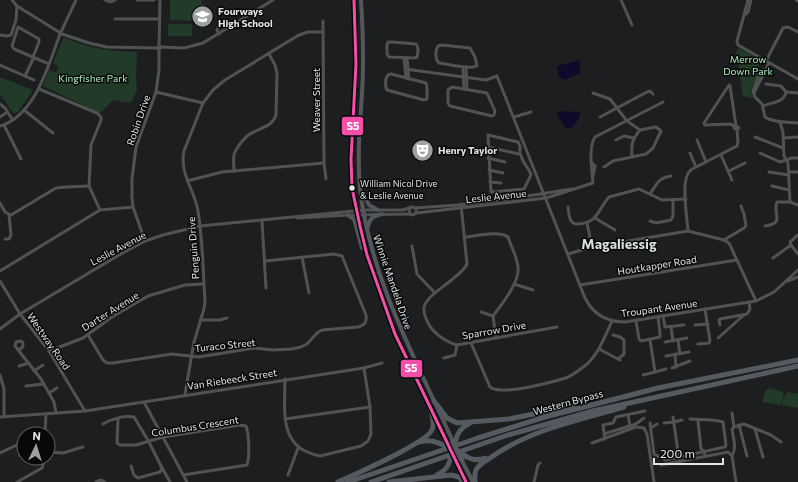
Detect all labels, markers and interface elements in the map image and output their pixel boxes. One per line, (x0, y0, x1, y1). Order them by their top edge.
school or university icon: Fourways High School (190, 4, 216, 30)
place label: Fourways High School (218, 5, 273, 29)
park label: Merrow Down Park (723, 53, 773, 77)
street label: Weaver Street (310, 68, 322, 132)
park label: Kingfisher Park (58, 72, 128, 84)
street label: Robin Drive (124, 93, 152, 147)
line badge: S5 (341, 116, 364, 136)
text: S5 (346, 119, 360, 132)
theatre icon: Henry Taylor (409, 137, 435, 163)
place label: Henry Taylor (438, 144, 497, 156)
place label: William Nicol Drive & Leslie Avenue (360, 178, 438, 201)
marker: William Nicol Drive & Leslie Avenue (347, 183, 357, 193)
street label: Leslie Avenue (465, 187, 527, 205)
street label: Penguin Drive (185, 216, 201, 280)
street label: Leslie Avenue (88, 228, 148, 268)
street label: Winnie Mandela Drive (371, 233, 415, 331)
district label: Magaliessig (581, 235, 657, 252)
street label: Houtkapper Road (616, 253, 698, 277)
street label: Darter Avenue (79, 289, 141, 333)
street label: Troupant Avenue (620, 297, 698, 319)
street label: Westway Road (25, 310, 73, 372)
street label: Sparrow Drive (461, 318, 527, 342)
street label: Turaco Street (194, 336, 256, 354)
line badge: S5 (400, 359, 423, 378)
text: S5 (404, 361, 418, 374)
street label: Van Riebeeck Street (186, 366, 278, 392)
street label: Western Bypass (532, 387, 605, 417)
street label: Columbus Crescent (151, 413, 239, 439)
north arrow (16, 426, 56, 466)
text: N (32, 429, 41, 442)
scale bar (654, 440, 723, 466)
text: 200 m (660, 446, 695, 460)

